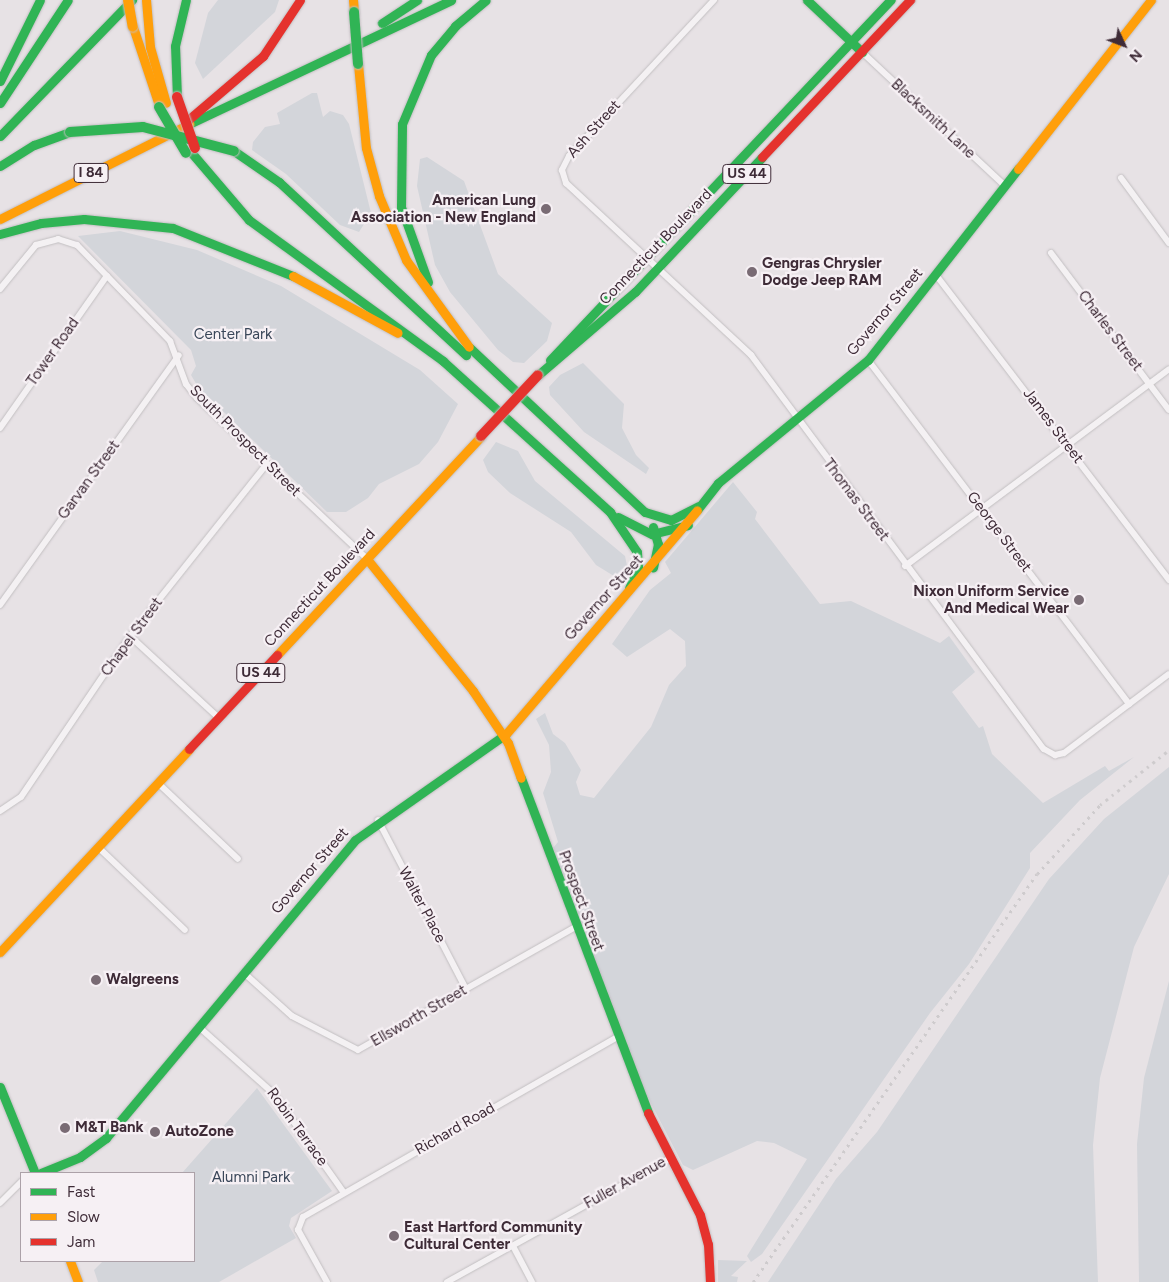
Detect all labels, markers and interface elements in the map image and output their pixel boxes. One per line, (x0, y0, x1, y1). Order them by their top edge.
north arrow (1099, 20, 1149, 70)
text: N (1125, 46, 1145, 65)
street label: Blacksmith Lane (887, 75, 979, 163)
street label: Ash Street (563, 97, 625, 161)
road number: I 84 (74, 162, 108, 184)
road number: US 44 (722, 162, 772, 185)
street label: Connecticut Boulevard (596, 185, 716, 309)
place label: American Lung Association - New England (351, 191, 536, 226)
marker: American Lung Association - New England (540, 203, 552, 215)
place label: Gengras Chrysler Dodge Jeep RAM (762, 254, 882, 289)
street label: Governor Street (843, 265, 927, 359)
marker: Gengras Chrysler Dodge Jeep RAM (746, 266, 758, 278)
street label: Charles Street (1074, 287, 1146, 375)
street label: Tower Road (23, 315, 83, 389)
park label: Center Park (194, 326, 272, 344)
street label: South Prospect Street (186, 382, 304, 500)
street label: James Street (1019, 385, 1087, 467)
street label: Garvan Street (54, 437, 124, 523)
street label: Thomas Street (819, 455, 893, 545)
street label: George Street (963, 488, 1035, 576)
street label: Connecticut Boulevard (261, 525, 379, 651)
street label: Governor Street (561, 552, 647, 644)
place label: Nixon Uniform Service And Medical Wear (913, 582, 1069, 617)
street label: Chapel Street (97, 594, 167, 680)
marker: Nixon Uniform Service And Medical Wear (1073, 594, 1085, 606)
road number: US 44 (236, 661, 286, 684)
street label: Governor Street (268, 824, 352, 918)
street label: Prospect Street (554, 848, 608, 954)
street label: Walter Place (395, 864, 449, 946)
place label: Walgreens (106, 971, 179, 989)
marker: Walgreens (90, 974, 102, 986)
street label: Ellsworth Street (368, 981, 470, 1051)
street label: Robin Terrace (263, 1084, 331, 1170)
street label: Richard Road (412, 1099, 498, 1159)
place label: M&T Bank (75, 1119, 144, 1137)
marker: M&T Bank (59, 1122, 71, 1134)
place label: AutoZone (165, 1123, 234, 1141)
marker: AutoZone (149, 1126, 161, 1138)
street label: Fuller Avenue (581, 1153, 669, 1213)
park label: Alumni Park (212, 1169, 290, 1187)
legend (20, 1172, 195, 1262)
text: Fast (67, 1183, 95, 1201)
text: Slow (67, 1208, 100, 1226)
place label: East Hartford Community Cultural Center (404, 1218, 582, 1253)
marker: East Hartford Community Cultural Center (388, 1230, 400, 1242)
text: Jam (67, 1233, 95, 1251)

